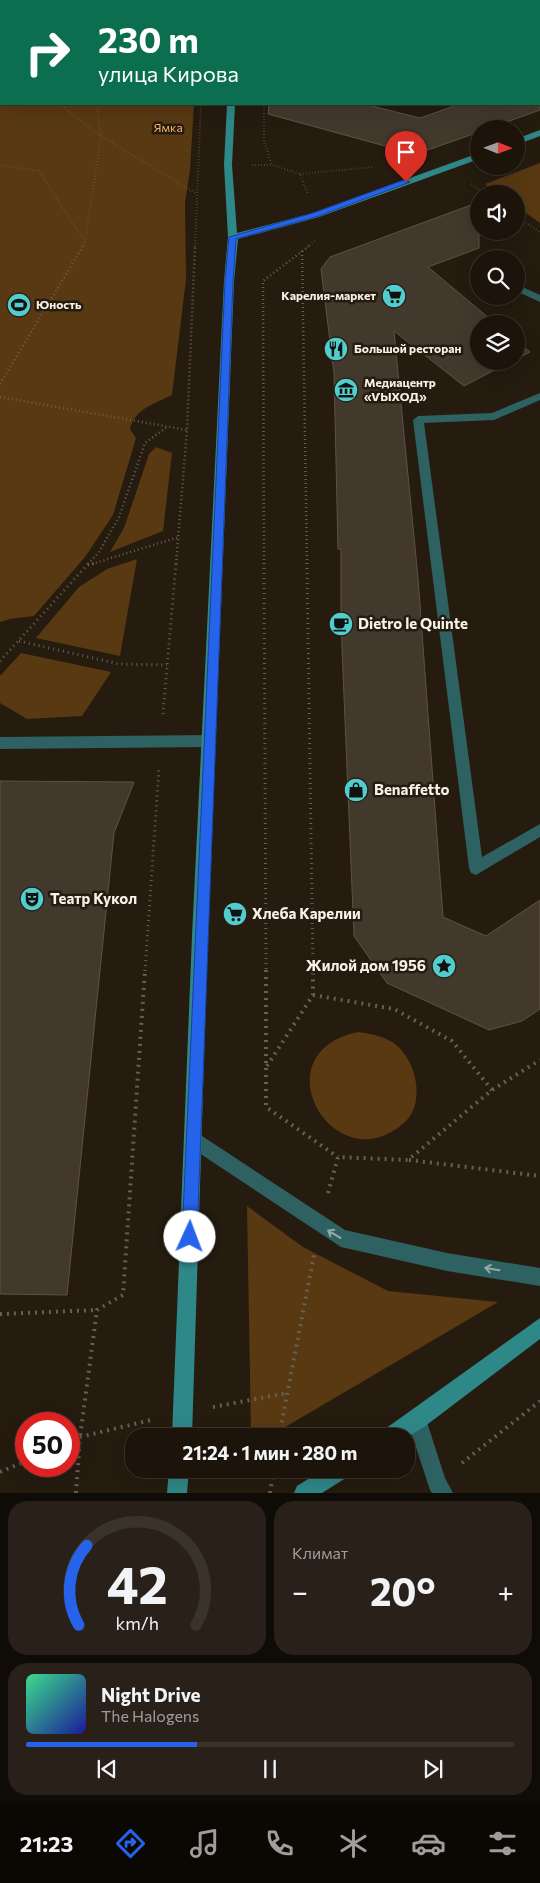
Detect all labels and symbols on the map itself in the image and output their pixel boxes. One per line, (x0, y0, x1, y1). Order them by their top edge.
park label: Ямка (153, 120, 183, 134)
north arrow (470, 120, 525, 175)
pin (385, 131, 427, 182)
supermarket icon: Карелия-маркет (381, 283, 407, 309)
place label: Карелия-маркет (281, 288, 376, 302)
sports icon: Юность (6, 292, 32, 318)
place label: Юность (36, 297, 82, 311)
restaurant icon: Большой ресторан (323, 336, 349, 362)
place label: Большой ресторан (354, 341, 461, 355)
place label: Медиацентр «ѴЫХОД» (364, 375, 436, 403)
museum icon: Медиацентр «ѴЫХОД» (333, 377, 359, 403)
cafe icon: Dietro le Quinte (328, 611, 354, 637)
place label: Dietro le Quinte (358, 614, 468, 632)
shop icon: Benaffetto (343, 777, 369, 803)
place label: Benaffetto (374, 780, 449, 798)
theatre icon: Театр Кукол (19, 886, 45, 912)
place label: Театр Кукол (50, 889, 137, 907)
supermarket icon: Хлеба Карелии (222, 901, 248, 927)
place label: Хлеба Карелии (252, 904, 361, 922)
place icon: Жилой дом 1956 (431, 953, 457, 979)
place label: Жилой дом 1956 (306, 956, 426, 974)
position arrow (163, 1210, 215, 1262)
one-way arrow (327, 1228, 341, 1238)
one-way arrow (484, 1263, 500, 1273)
speed limit sign: 50 (15, 1412, 80, 1477)

